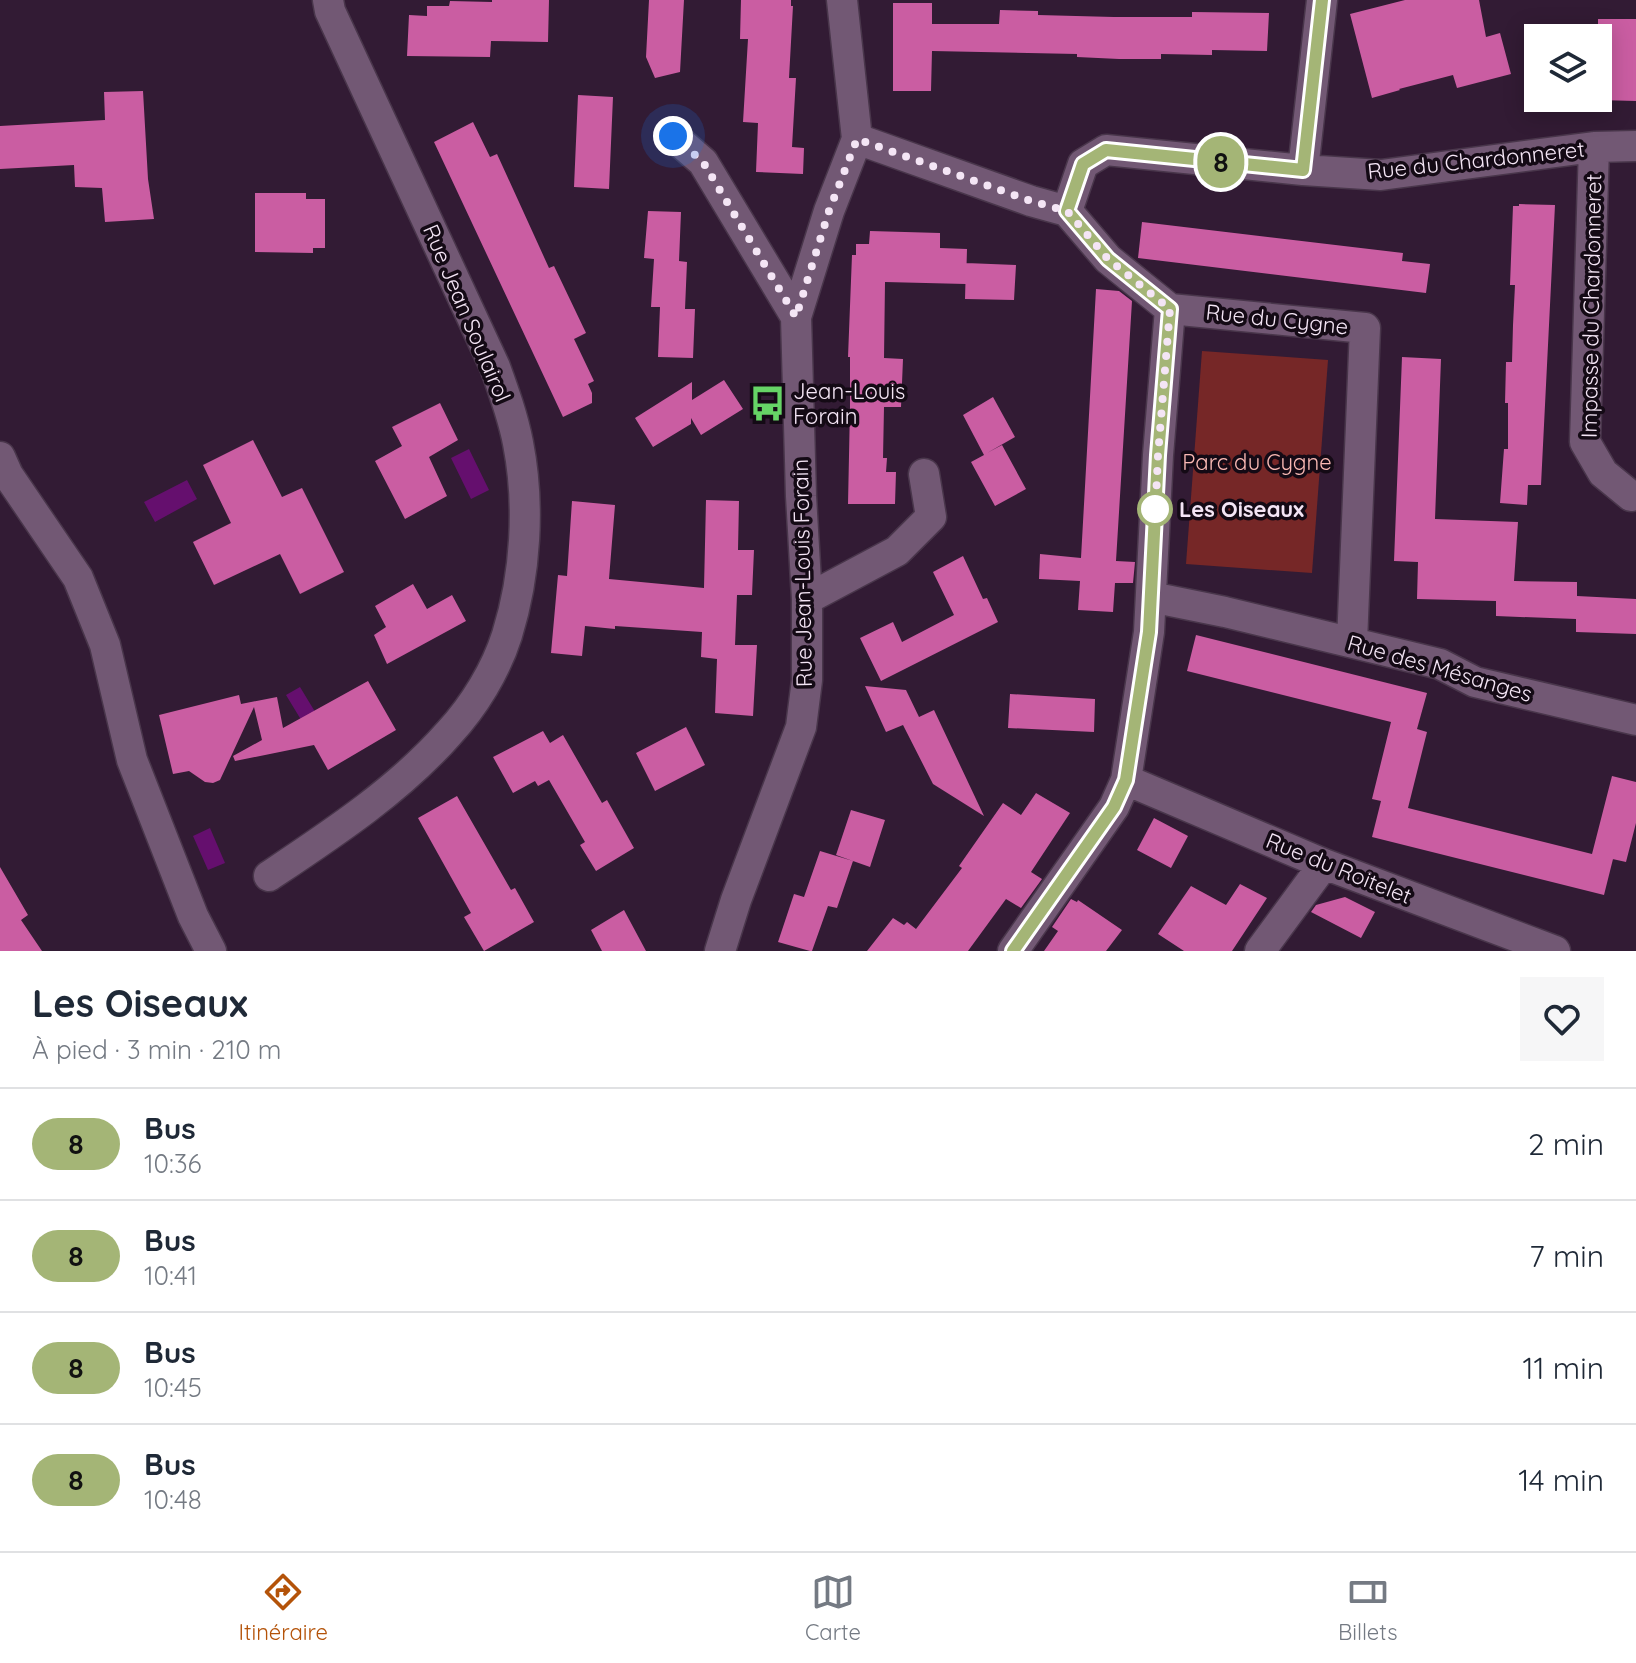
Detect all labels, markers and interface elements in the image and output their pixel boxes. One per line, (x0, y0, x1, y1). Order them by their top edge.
map controls (1524, 24, 1612, 112)
button: layers (1524, 24, 1612, 112)
your location (653, 116, 693, 156)
street label: Rue du Chardonneret (1366, 135, 1586, 185)
line badge: 8 (1195, 136, 1247, 188)
text: 8 (1213, 144, 1229, 179)
street label: Impasse du Chardonneret (1575, 174, 1607, 438)
street label: Rue Jean Soulairol (417, 220, 517, 406)
street label: Rue du Cygne (1204, 298, 1350, 340)
place label: Jean-Louis Forain (793, 377, 905, 430)
bus stop icon: Jean-Louis Forain (748, 385, 786, 423)
park label: Parc du Cygne (1182, 448, 1332, 476)
street label: Rue Jean-Louis Forain (786, 459, 818, 687)
marker: Les Oiseaux (1138, 492, 1172, 526)
place label: Les Oiseaux (1179, 495, 1304, 523)
street label: Rue des Mésanges (1344, 628, 1536, 708)
street label: Rue du Roitelet (1262, 826, 1416, 910)
button: heart (1520, 977, 1604, 1061)
text: Les Oiseaux (32, 979, 248, 1027)
text: À pied · 3 min · 210 m (32, 1033, 282, 1066)
text: Bus (144, 1109, 196, 1147)
text: 2 min (1528, 1125, 1604, 1163)
text: 8 (68, 1126, 84, 1161)
text: 10:36 (144, 1147, 202, 1180)
text: Bus (144, 1221, 196, 1259)
text: 7 min (1529, 1237, 1604, 1275)
text: 8 (68, 1238, 84, 1273)
text: 10:41 (144, 1259, 197, 1292)
text: Bus (144, 1333, 196, 1371)
text: 11 min (1522, 1349, 1604, 1387)
text: 8 (68, 1350, 84, 1385)
text: 10:45 (144, 1371, 202, 1404)
text: Bus (144, 1445, 196, 1483)
text: 14 min (1518, 1461, 1604, 1499)
text: 8 (68, 1462, 84, 1497)
text: 10:48 (144, 1483, 202, 1516)
tab: Itinéraire (238, 1570, 328, 1646)
tab: Carte (805, 1570, 861, 1646)
tab: Billets (1338, 1570, 1397, 1646)

